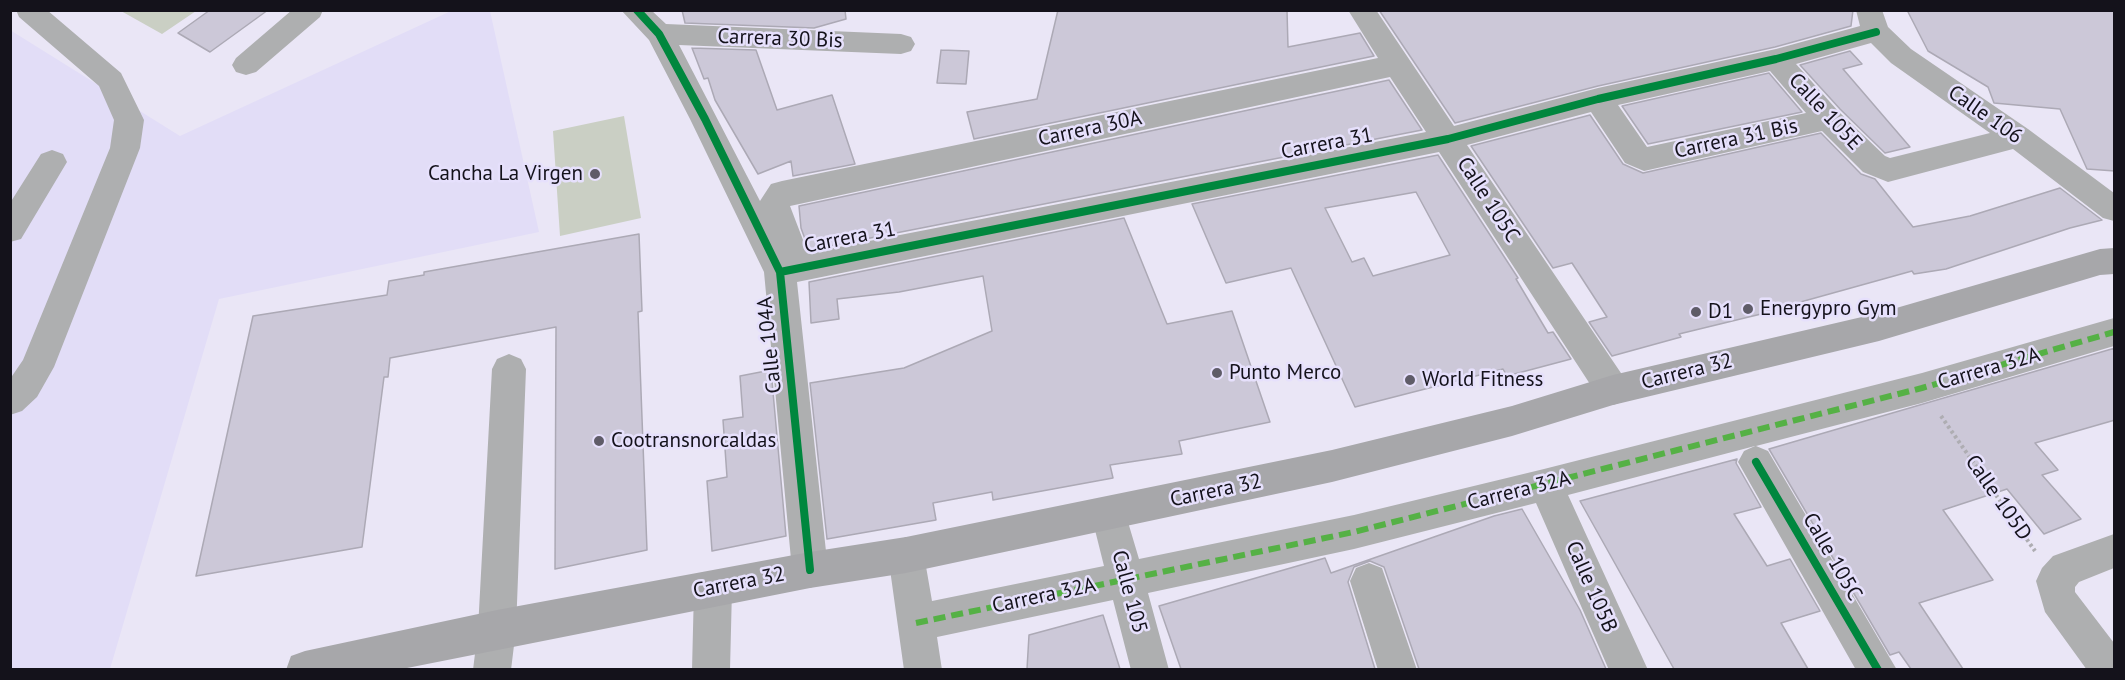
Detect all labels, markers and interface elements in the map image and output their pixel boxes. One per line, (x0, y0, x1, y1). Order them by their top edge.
street label: Carrera 30 Bis (717, 24, 843, 54)
street label: Calle 105E (1783, 68, 1867, 156)
street label: Calle 106 (1943, 80, 2027, 150)
street label: Carrera 30A (1036, 106, 1144, 152)
street label: Carrera 31 Bis (1672, 114, 1800, 164)
street label: Carrera 31 (1279, 123, 1375, 165)
street label: Calle 105C (1451, 152, 1525, 248)
place label: Cancha La Virgen (428, 161, 583, 187)
marker: Cancha La Virgen (588, 167, 602, 181)
street label: Carrera 31 (802, 217, 898, 259)
street label: Calle 104A (752, 295, 788, 395)
place label: Energypro Gym (1760, 296, 1897, 322)
place label: D1 (1708, 299, 1733, 325)
marker: Energypro Gym (1741, 302, 1755, 316)
marker: D1 (1689, 305, 1703, 319)
street label: Carrera 32A (1935, 342, 2043, 396)
street label: Carrera 32 (1639, 349, 1735, 395)
place label: Punto Merco (1229, 360, 1341, 386)
marker: Punto Merco (1210, 366, 1224, 380)
place label: World Fitness (1422, 367, 1543, 393)
marker: World Fitness (1403, 373, 1417, 387)
place label: Cootransnorcaldas (611, 428, 776, 454)
marker: Cootransnorcaldas (592, 434, 606, 448)
street label: Calle 105D (1959, 450, 2037, 546)
street label: Carrera 32A (1465, 466, 1573, 516)
street label: Carrera 32 (1168, 469, 1264, 513)
street label: Calle 105C (1797, 509, 1867, 605)
street label: Calle 105B (1560, 537, 1622, 637)
street label: Calle 105 (1106, 548, 1152, 636)
street label: Carrera 32 (691, 562, 787, 604)
street label: Carrera 32A (990, 573, 1098, 619)

